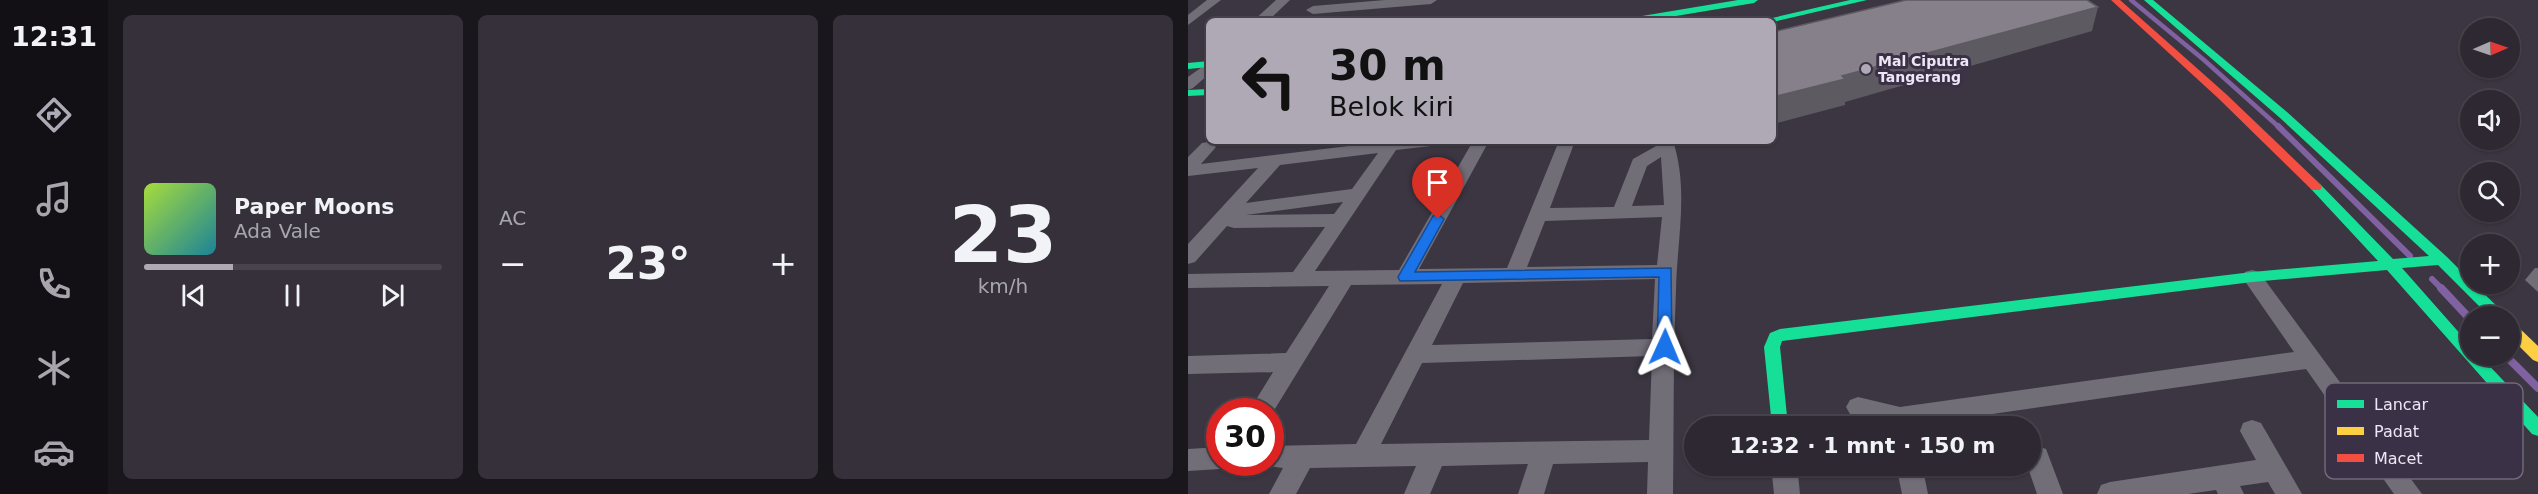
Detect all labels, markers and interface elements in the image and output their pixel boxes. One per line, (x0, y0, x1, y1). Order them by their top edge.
north arrow (2460, 18, 2520, 78)
map controls (2460, 18, 2520, 366)
text: 12:31 (11, 21, 97, 52)
text: 30 m (1329, 41, 1446, 90)
icon: left (1230, 42, 1308, 120)
place label: Mal Ciputra Tangerang (1878, 53, 1969, 85)
marker: Mal Ciputra Tangerang (1859, 62, 1873, 76)
button: sound (2460, 90, 2520, 150)
text: Belok kiri (1329, 91, 1454, 122)
icon: directions (33, 94, 75, 136)
pin (1412, 157, 1463, 219)
button: search (2460, 162, 2520, 222)
icon: arrive (1421, 166, 1454, 199)
icon: music (33, 178, 75, 220)
text: 23 (949, 190, 1057, 280)
text: Paper Moons (234, 194, 394, 219)
text: AC (499, 206, 526, 230)
text: Ada Vale (234, 219, 321, 243)
button: + (2460, 234, 2520, 294)
text: 23° (605, 237, 691, 290)
text: − (499, 244, 527, 283)
text: + (769, 244, 797, 283)
icon: phone (33, 263, 75, 305)
text: km/h (978, 274, 1028, 298)
icon: previous (177, 279, 210, 312)
icon: pause (276, 279, 309, 312)
icon: next (376, 279, 409, 312)
button: − (2460, 306, 2520, 366)
position arrow (1633, 315, 1697, 379)
icon: climate (33, 347, 75, 389)
legend (2325, 383, 2523, 479)
text: Lancar (2374, 395, 2428, 414)
speed limit sign: 30 (1206, 398, 1284, 476)
text: Padat (2374, 422, 2419, 441)
icon: car (33, 431, 75, 473)
text: 12:32 · 1 mnt · 150 m (1730, 433, 1995, 458)
text: Macet (2374, 449, 2423, 468)

